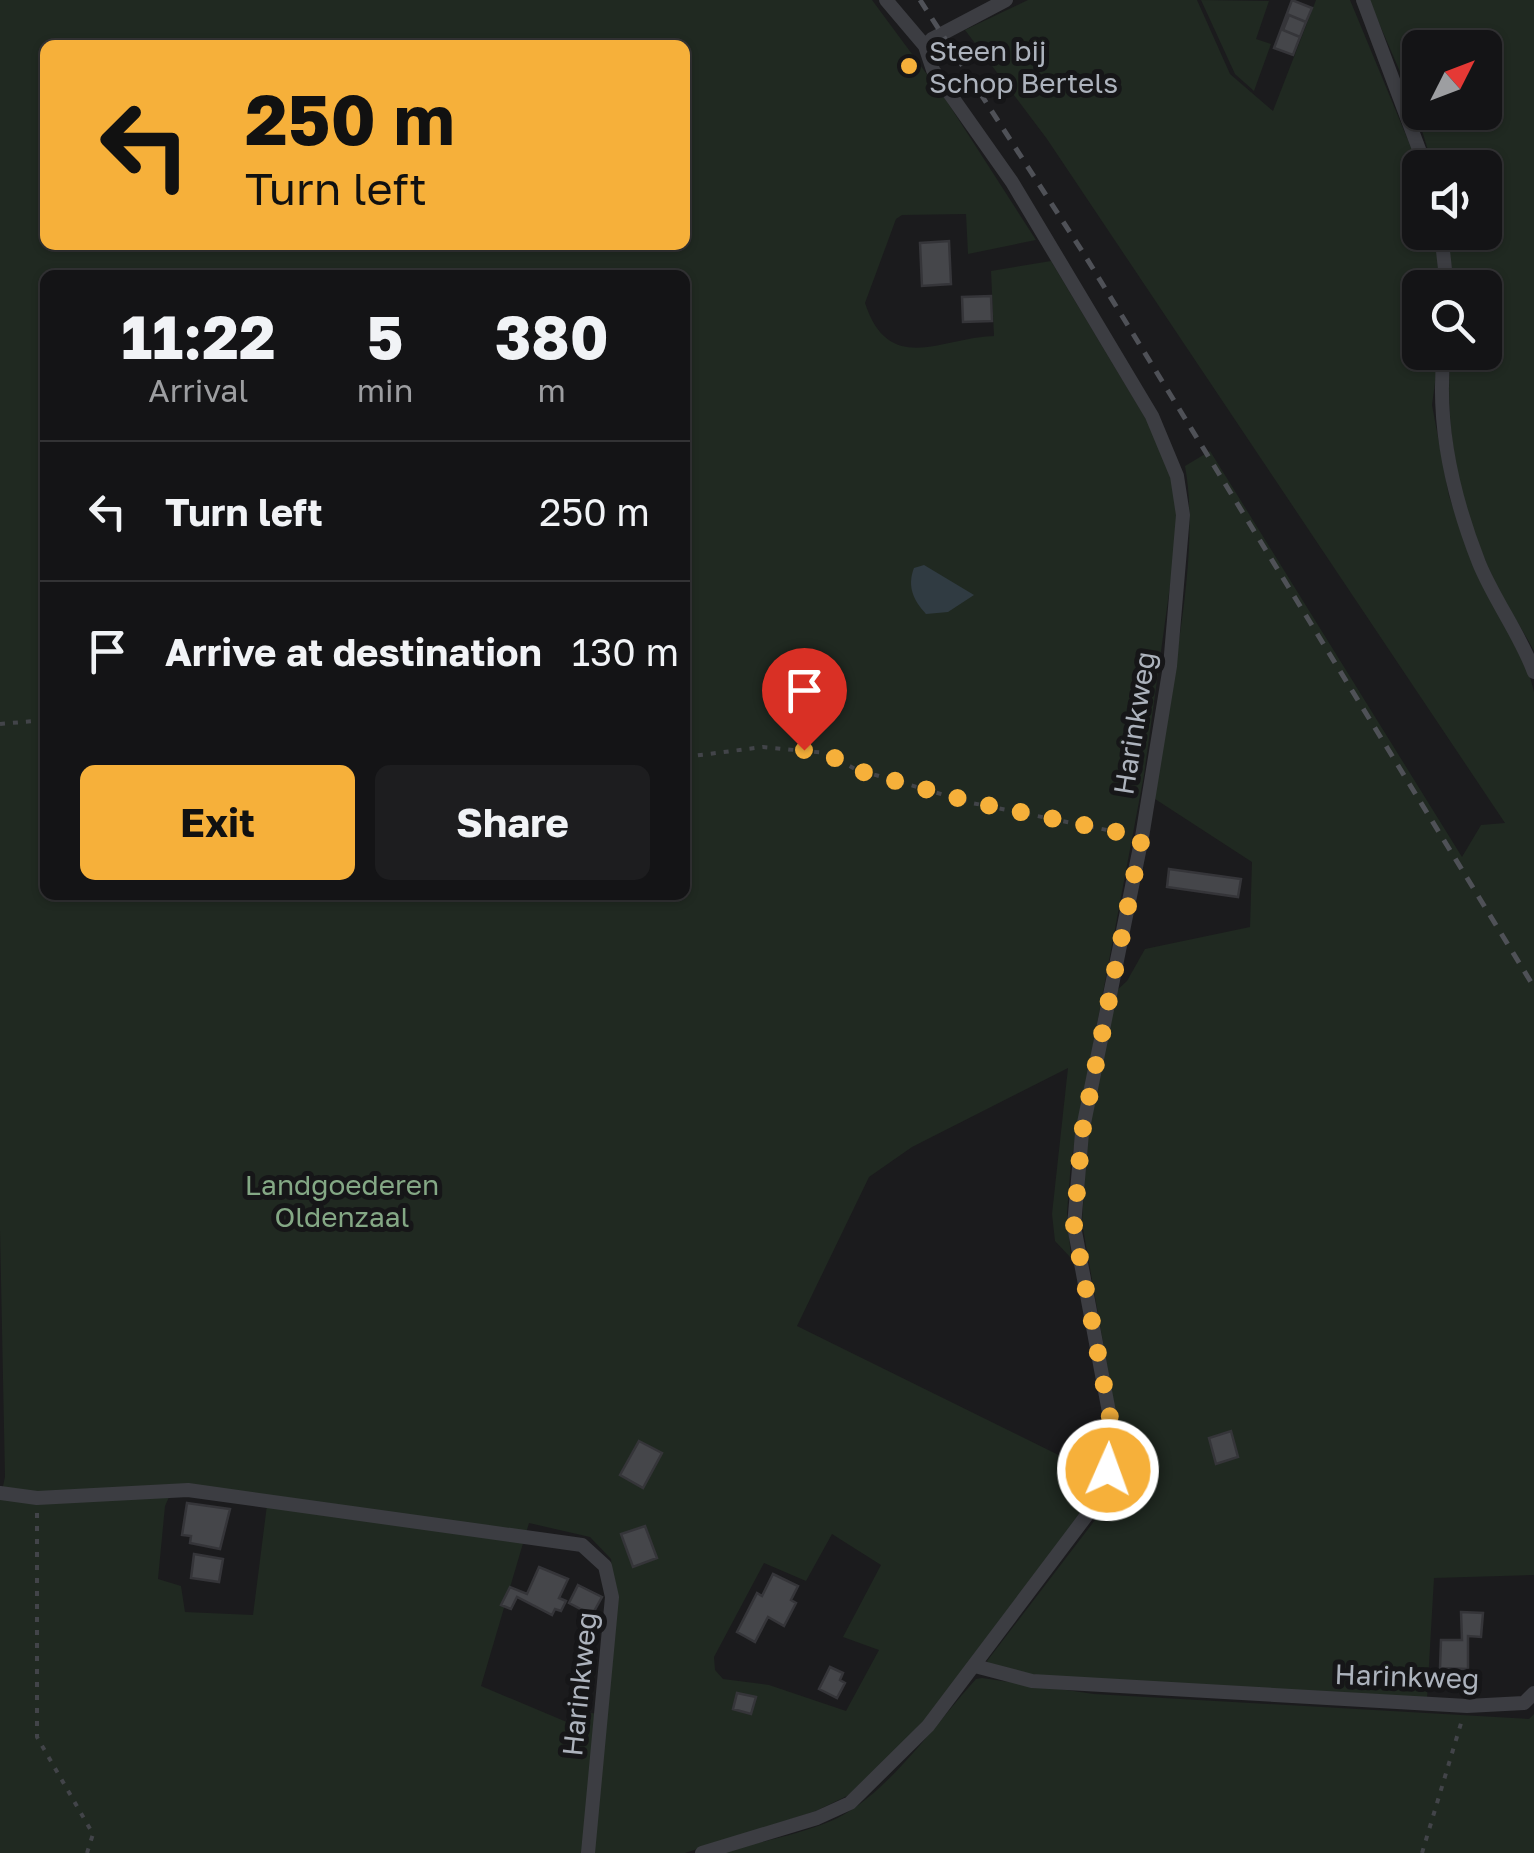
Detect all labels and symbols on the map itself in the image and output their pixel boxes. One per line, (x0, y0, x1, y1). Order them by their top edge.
north arrow (1402, 30, 1502, 130)
place label: Steen bij Schop Bertels (929, 34, 1118, 99)
marker: Steen bij Schop Bertels (898, 55, 920, 77)
pin (762, 648, 847, 751)
street label: Harinkweg (1106, 649, 1162, 797)
park label: Landgoederen Oldenzaal (245, 1168, 439, 1233)
position arrow (1056, 1418, 1160, 1522)
street label: Harinkweg (555, 1610, 603, 1758)
street label: Harinkweg (1334, 1657, 1480, 1695)

